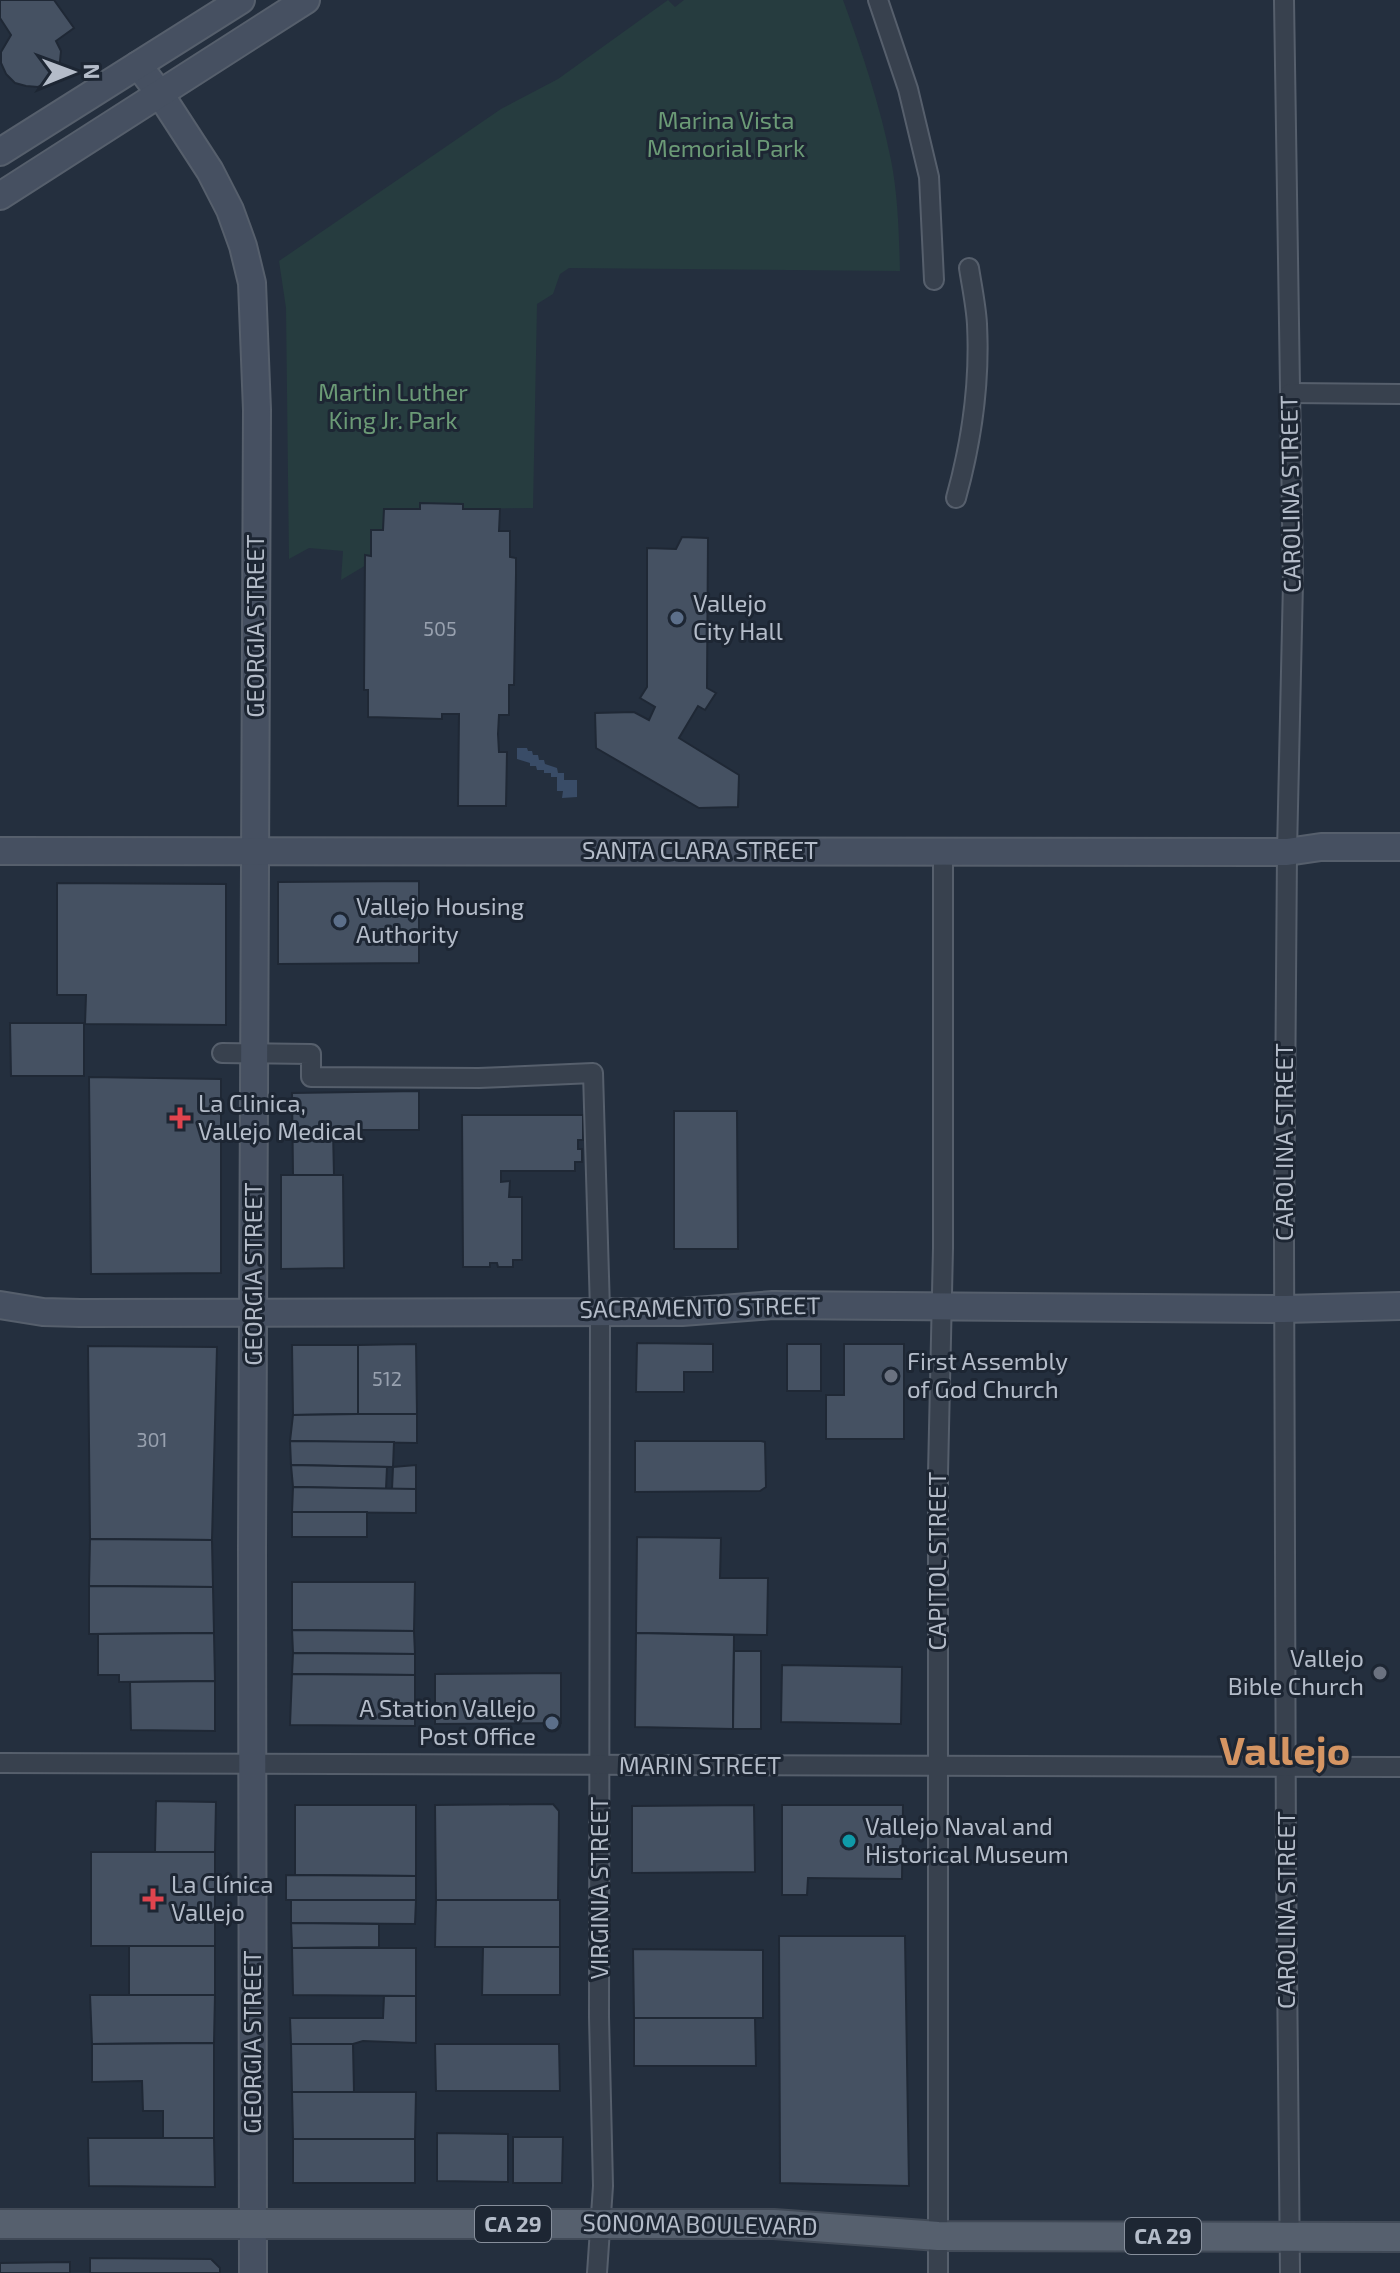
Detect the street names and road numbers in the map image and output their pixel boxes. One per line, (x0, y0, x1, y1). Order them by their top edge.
street label: CAROLINA STREET (1273, 395, 1306, 593)
street label: GEORGIA STREET (240, 534, 269, 718)
street label: SANTA CLARA STREET (582, 835, 818, 864)
street label: CAROLINA STREET (1269, 1043, 1298, 1241)
street label: GEORGIA STREET (238, 1182, 267, 1366)
street label: SACRAMENTO STREET (579, 1290, 821, 1323)
street label: CAPITOL STREET (922, 1472, 951, 1650)
street label: MARIN STREET (619, 1750, 781, 1779)
street label: VIRGINIA STREET (584, 1796, 613, 1980)
street label: CAROLINA STREET (1271, 1811, 1300, 2009)
street label: GEORGIA STREET (237, 1950, 266, 2134)
road number: CA 29 (475, 2206, 551, 2242)
street label: SONOMA BOULEVARD (582, 2207, 818, 2240)
road number: CA 29 (1125, 2218, 1201, 2254)

